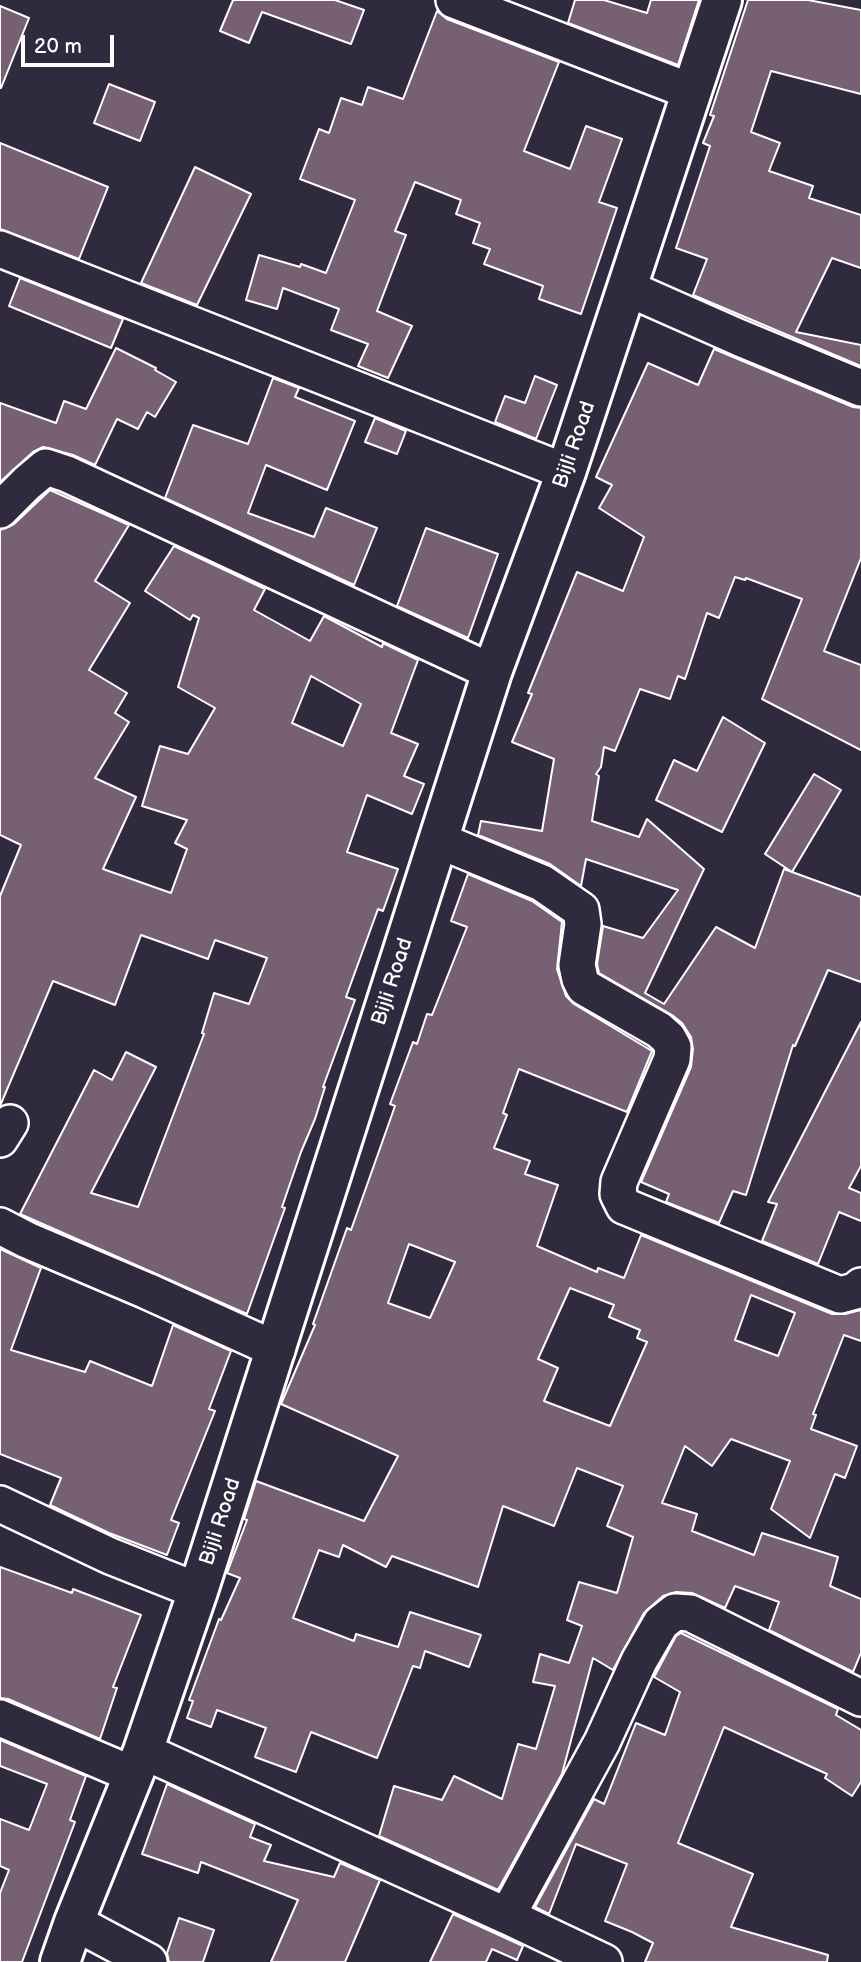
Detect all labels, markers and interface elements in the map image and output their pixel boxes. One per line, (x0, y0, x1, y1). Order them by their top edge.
scale bar (24, 21, 117, 65)
text: 20 m (34, 34, 82, 59)
street label: Bijli Road (548, 398, 602, 492)
street label: Bijli Road (367, 935, 419, 1029)
street label: Bijli Road (195, 1475, 247, 1569)

